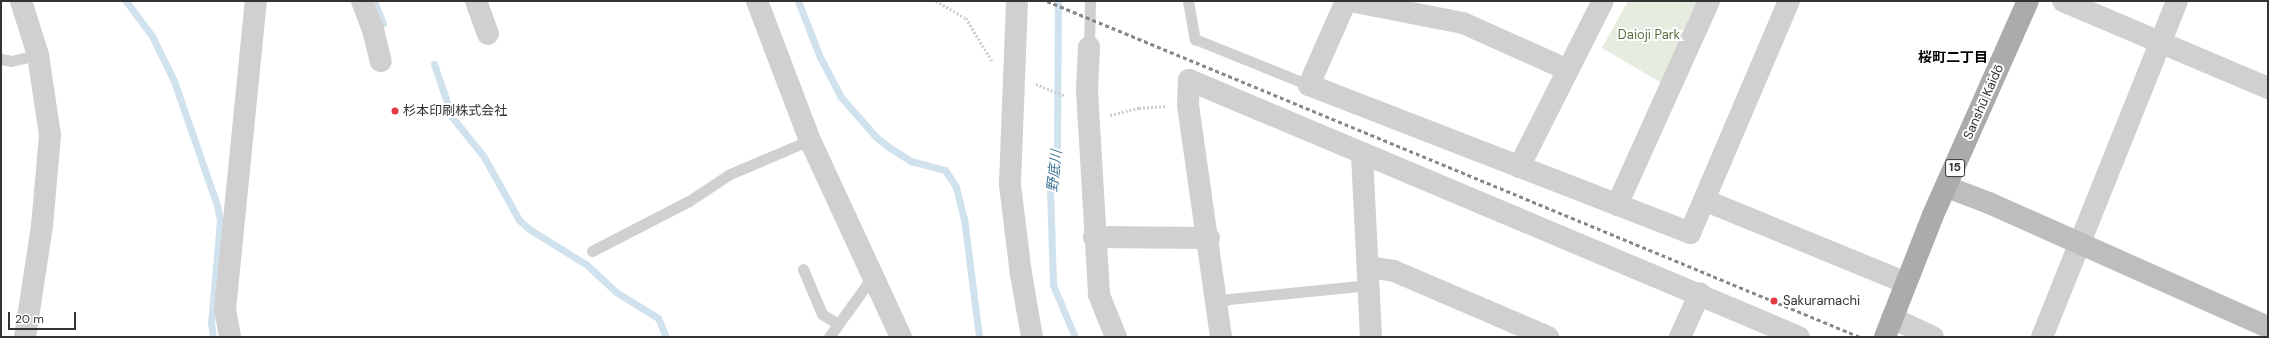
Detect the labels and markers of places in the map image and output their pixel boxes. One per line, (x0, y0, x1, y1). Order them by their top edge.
place label: 杉本印刷株式会社 (403, 103, 507, 119)
marker: 杉本印刷株式会社 (390, 106, 400, 116)
place label: Sakuramachi (1783, 293, 1860, 309)
marker: Sakuramachi (1768, 295, 1780, 307)

